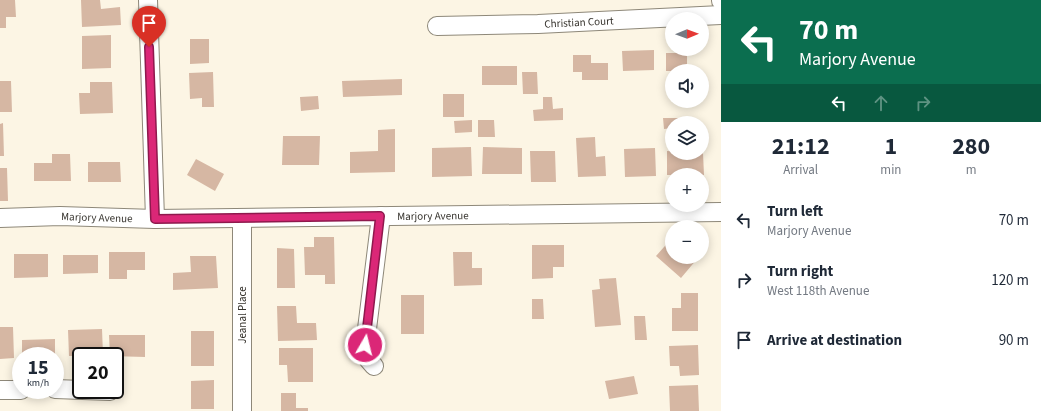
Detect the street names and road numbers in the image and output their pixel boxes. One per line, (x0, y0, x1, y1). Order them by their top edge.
street label: Christian Court (544, 13, 614, 31)
street label: Marjory Avenue (397, 208, 469, 224)
street label: Marjory Avenue (61, 209, 133, 226)
street label: Jeanal Place (235, 286, 250, 344)

